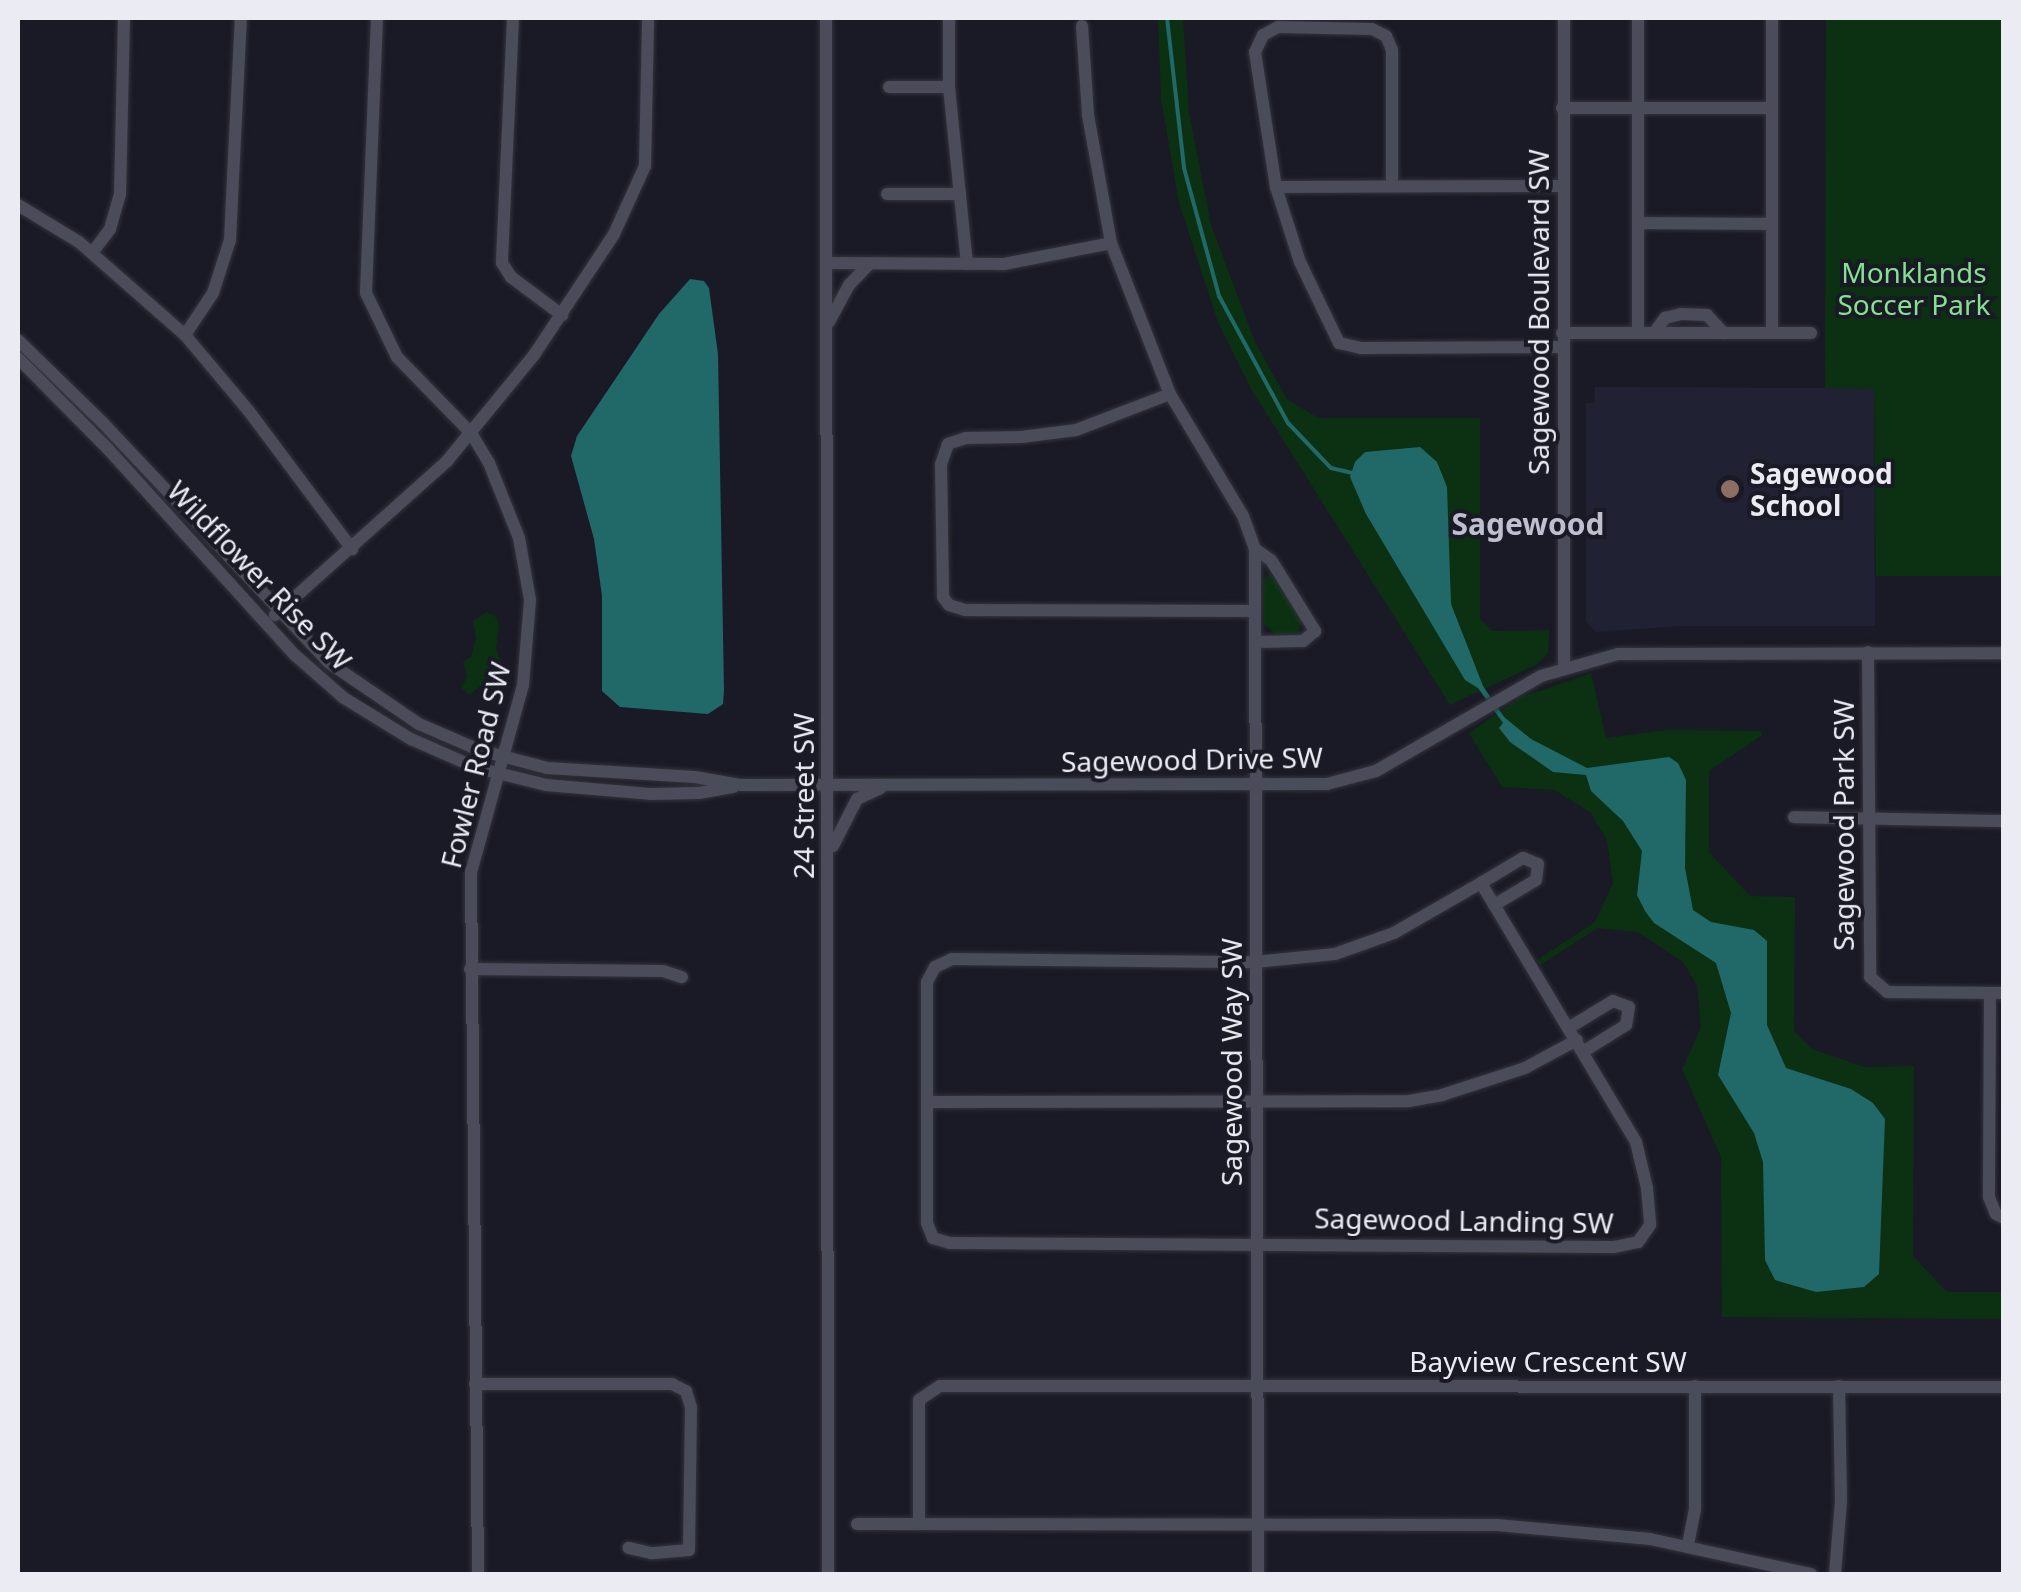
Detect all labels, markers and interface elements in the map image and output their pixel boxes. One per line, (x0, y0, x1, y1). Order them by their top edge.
street label: Sagewood Boulevard SW (1521, 149, 1555, 475)
park label: Monklands Soccer Park (1838, 255, 1990, 321)
place label: Sagewood School (1750, 456, 1893, 522)
street label: Wildflower Rise SW (161, 473, 359, 677)
marker: Sagewood School (1719, 478, 1741, 500)
district label: Sagewood (1452, 506, 1604, 542)
street label: Fowler Road SW (433, 659, 517, 871)
street label: Sagewood Park SW (1826, 699, 1860, 951)
street label: 24 Street SW (786, 713, 820, 879)
street label: Sagewood Drive SW (1061, 740, 1323, 778)
street label: Sagewood Way SW (1214, 938, 1248, 1186)
street label: Sagewood Landing SW (1314, 1201, 1614, 1239)
street label: Bayview Crescent SW (1409, 1344, 1687, 1378)

